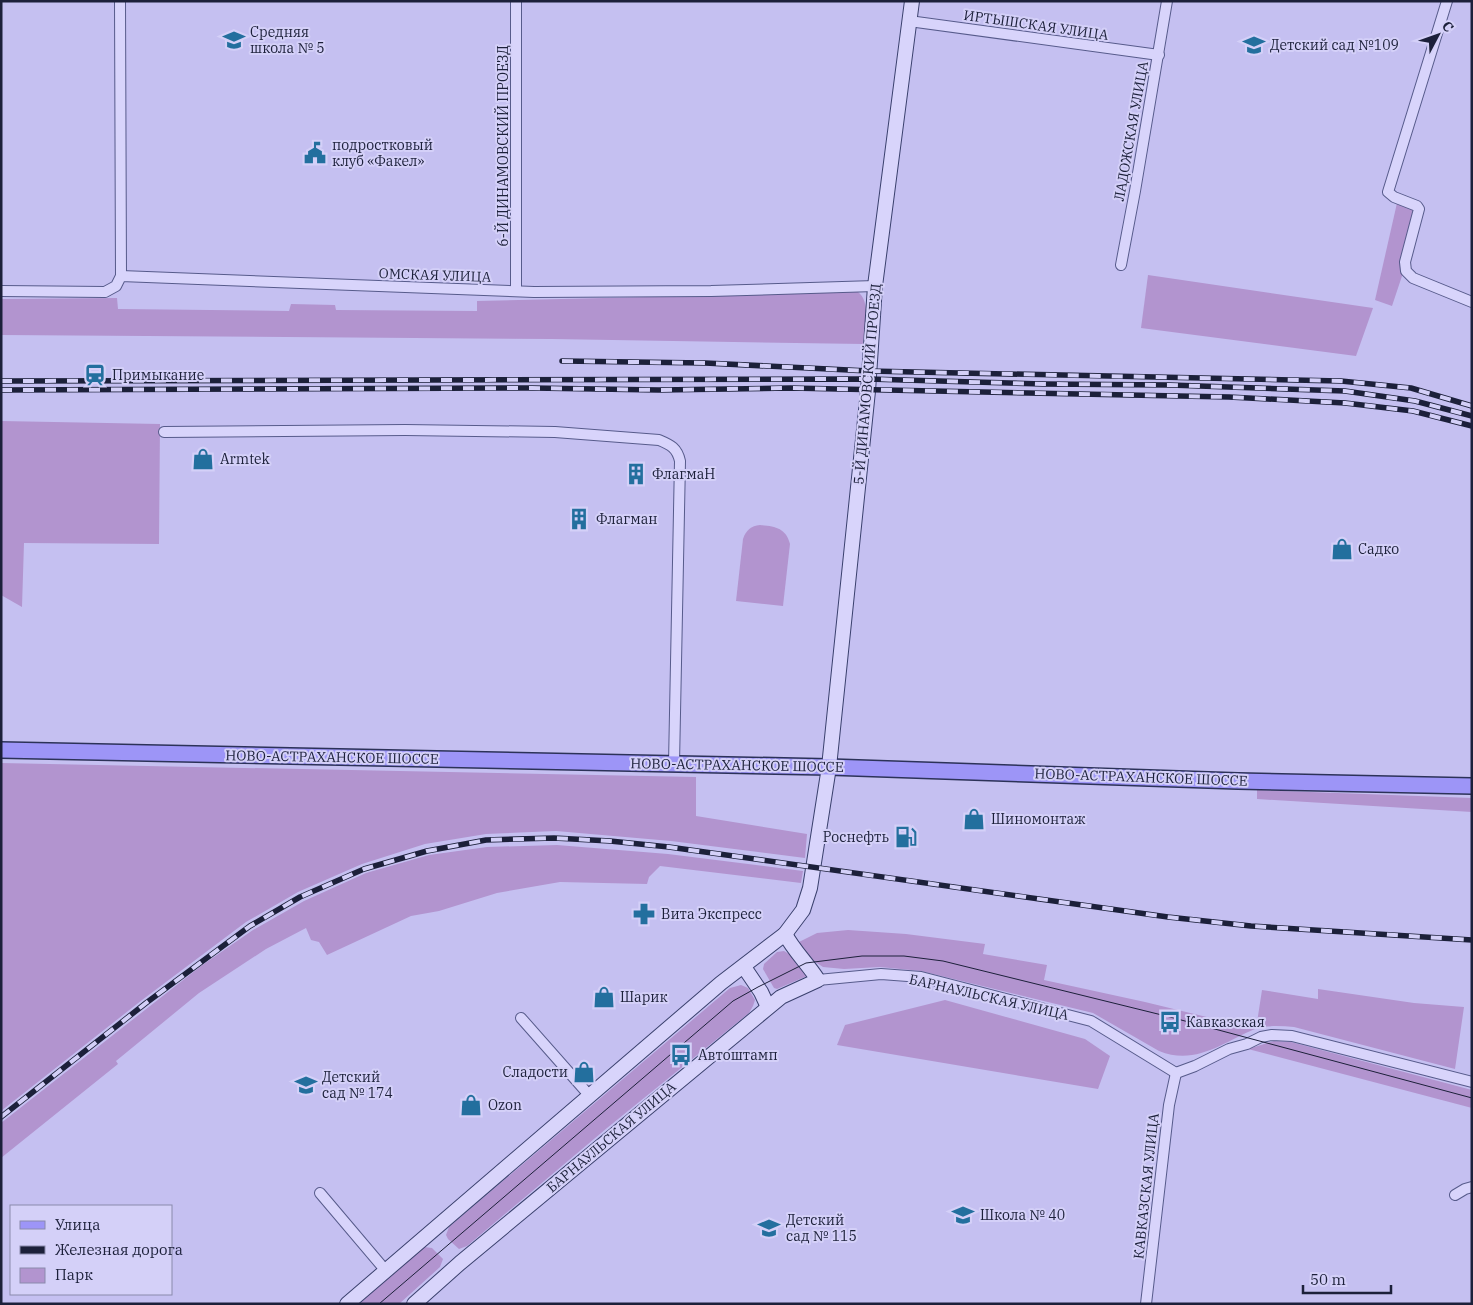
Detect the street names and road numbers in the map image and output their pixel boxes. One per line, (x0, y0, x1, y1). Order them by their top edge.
street label: ИРТЫШСКАЯ УЛИЦА (962, 6, 1110, 44)
street label: 6-Й ДИНАМОВСКИЙ ПРОЕЗД (494, 45, 512, 247)
street label: ЛАДОЖСКАЯ УЛИЦА (1110, 59, 1152, 203)
street label: ОМСКАЯ УЛИЦА (378, 264, 492, 286)
street label: 5-Й ДИНАМОВСКИЙ ПРОЕЗД (849, 282, 885, 485)
street label: НОВО-АСТРАХАНСКОЕ ШОССЕ (225, 746, 439, 768)
street label: НОВО-АСТРАХАНСКОЕ ШОССЕ (630, 754, 844, 776)
street label: НОВО-АСТРАХАНСКОЕ ШОССЕ (1034, 764, 1248, 790)
street label: БАРНАУЛЬСКАЯ УЛИЦА (907, 970, 1071, 1024)
street label: БАРНАУЛЬСКАЯ УЛИЦА (543, 1077, 680, 1196)
street label: КАВКАЗСКАЯ УЛИЦА (1129, 1112, 1163, 1260)

